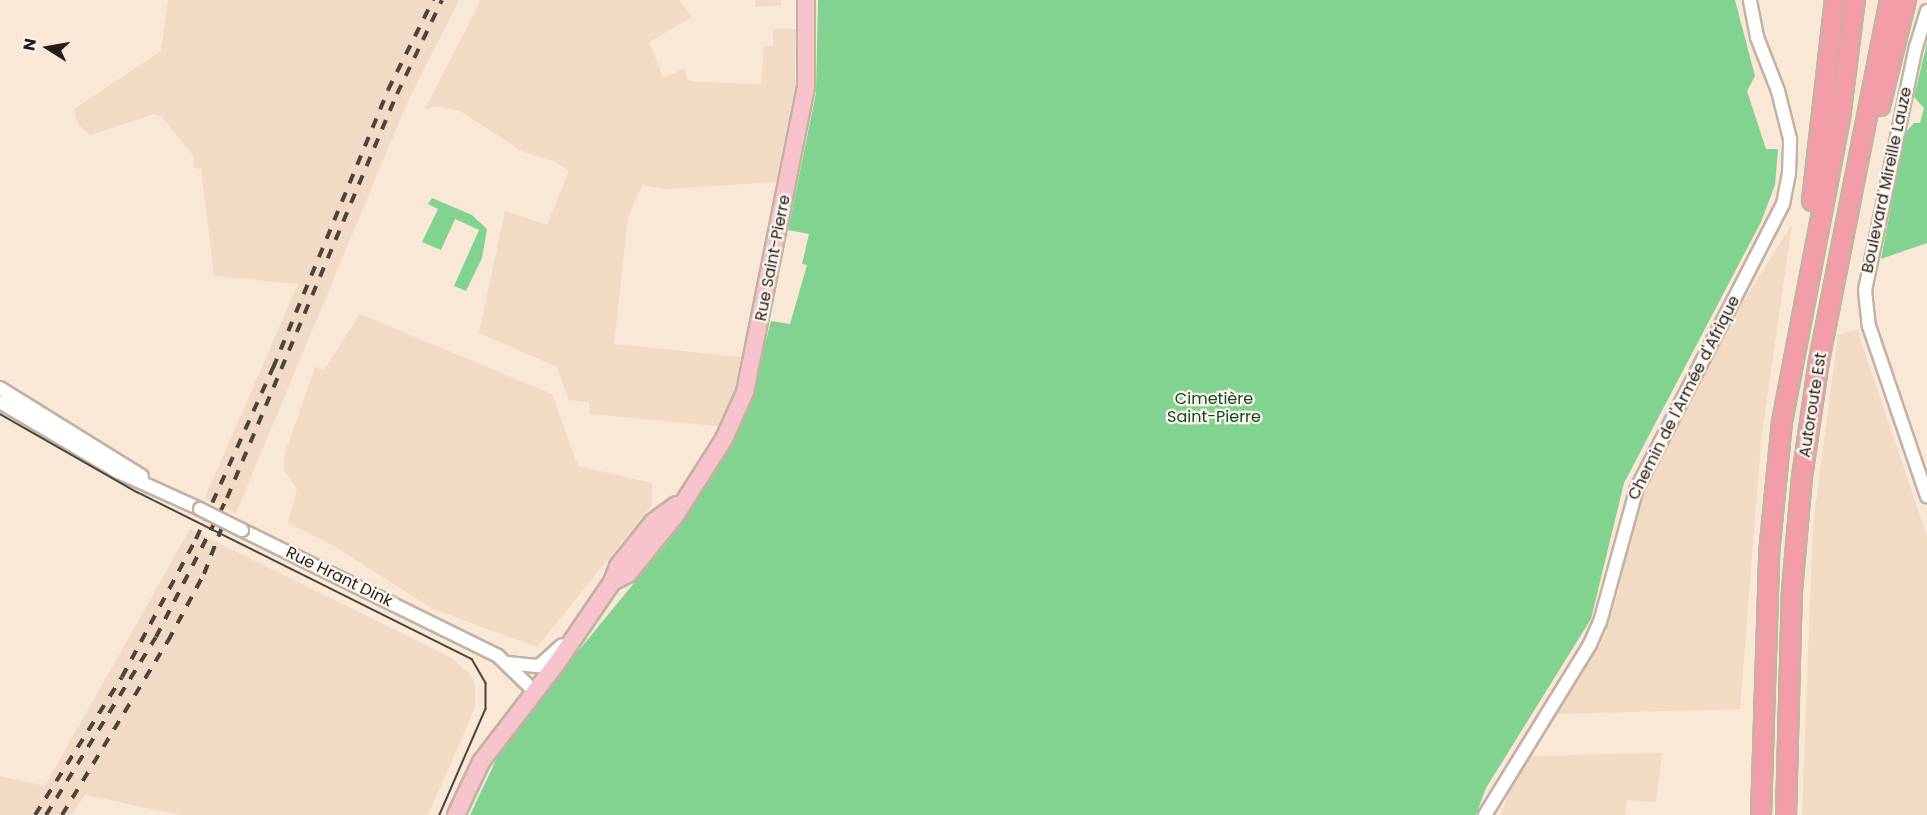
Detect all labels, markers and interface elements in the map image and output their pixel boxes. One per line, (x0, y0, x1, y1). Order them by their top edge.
north arrow (18, 18, 78, 78)
text: N (17, 36, 42, 53)
street label: Boulevard Mireille Lauze (1858, 85, 1916, 275)
street label: Rue Saint-Pierre (751, 193, 795, 323)
street label: Chemin de l'Armée d'Afrique (1624, 293, 1744, 503)
street label: Autoroute Est (1795, 351, 1831, 459)
park label: Cimetière Saint-Pierre (1167, 389, 1261, 427)
street label: Rue Hrant Dink (283, 543, 395, 611)

